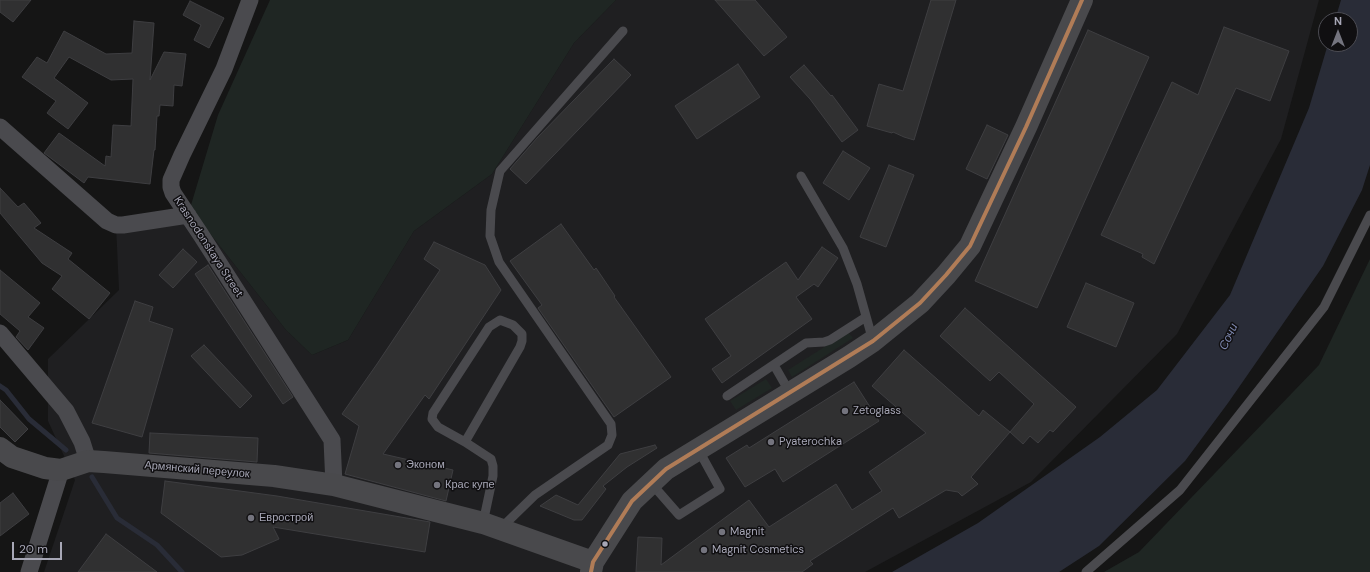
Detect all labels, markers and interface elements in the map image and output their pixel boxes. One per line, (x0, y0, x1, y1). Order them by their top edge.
north arrow (1318, 12, 1358, 52)
text: N (1334, 14, 1342, 28)
street label: Krasnodonskaya Street (171, 194, 245, 300)
water label: Сочи (1217, 321, 1241, 353)
place label: Zetoglass (853, 404, 901, 418)
marker: Zetoglass (840, 406, 850, 416)
place label: Pyaterochka (779, 435, 842, 449)
marker: Pyaterochka (766, 437, 776, 447)
place label: Эконом (406, 458, 445, 472)
street label: Армянский переулок (144, 459, 250, 481)
marker: Эконом (393, 460, 403, 470)
place label: Крас купе (445, 478, 495, 492)
marker: Крас купе (432, 480, 442, 490)
place label: Еврострой (259, 511, 313, 525)
marker: Еврострой (246, 513, 256, 523)
place label: Magnit (730, 525, 765, 539)
marker: Magnit (717, 527, 727, 537)
scale bar (14, 534, 64, 560)
unlabelled marker (600, 539, 610, 549)
text: 20 m (19, 541, 48, 557)
place label: Magnit Cosmetics (712, 543, 804, 557)
marker: Magnit Cosmetics (699, 545, 709, 555)

